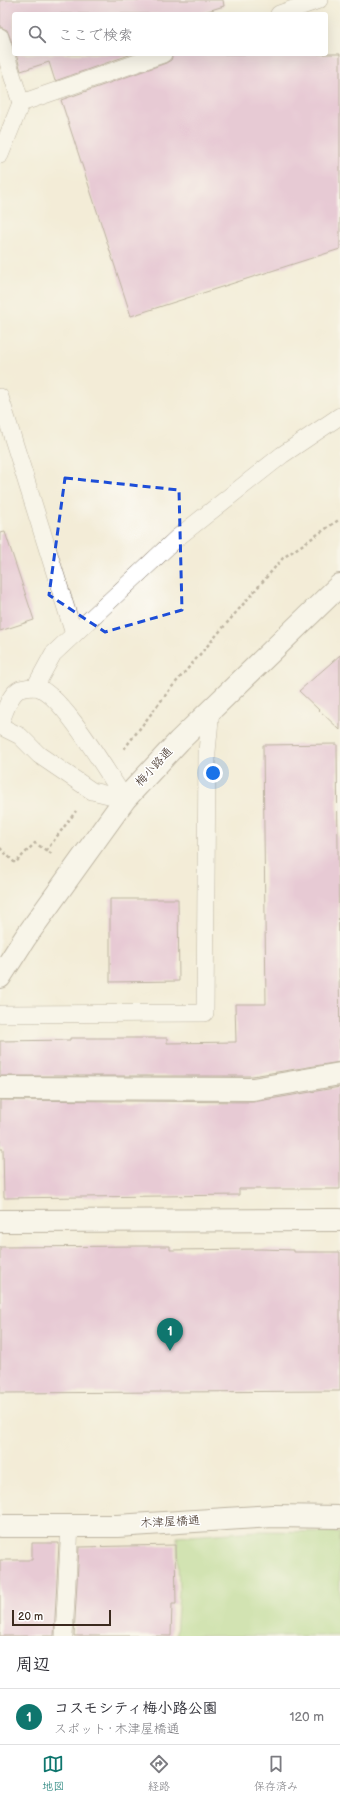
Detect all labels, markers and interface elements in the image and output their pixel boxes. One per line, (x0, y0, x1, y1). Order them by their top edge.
search box (12, 12, 328, 56)
icon: search (26, 23, 48, 45)
text: ここで検索 (58, 26, 133, 45)
street label: 梅小路通 (132, 744, 176, 790)
your location (203, 763, 223, 783)
pin: 1 (157, 1318, 183, 1351)
street label: 木津屋橋通 (140, 1513, 200, 1531)
scale bar (12, 1608, 111, 1627)
text: 20 m (18, 1610, 43, 1623)
text: 周辺 (16, 1655, 50, 1675)
text: コスモシティ梅小路公園 (54, 1699, 218, 1718)
text: 1 (26, 1709, 32, 1725)
text: 120 m (289, 1709, 324, 1725)
text: スポット · 木津屋橋通 (54, 1721, 179, 1737)
tab: 地図 (42, 1753, 64, 1793)
tab: 経路 (148, 1753, 170, 1793)
tab: 保存済み (254, 1753, 298, 1793)

